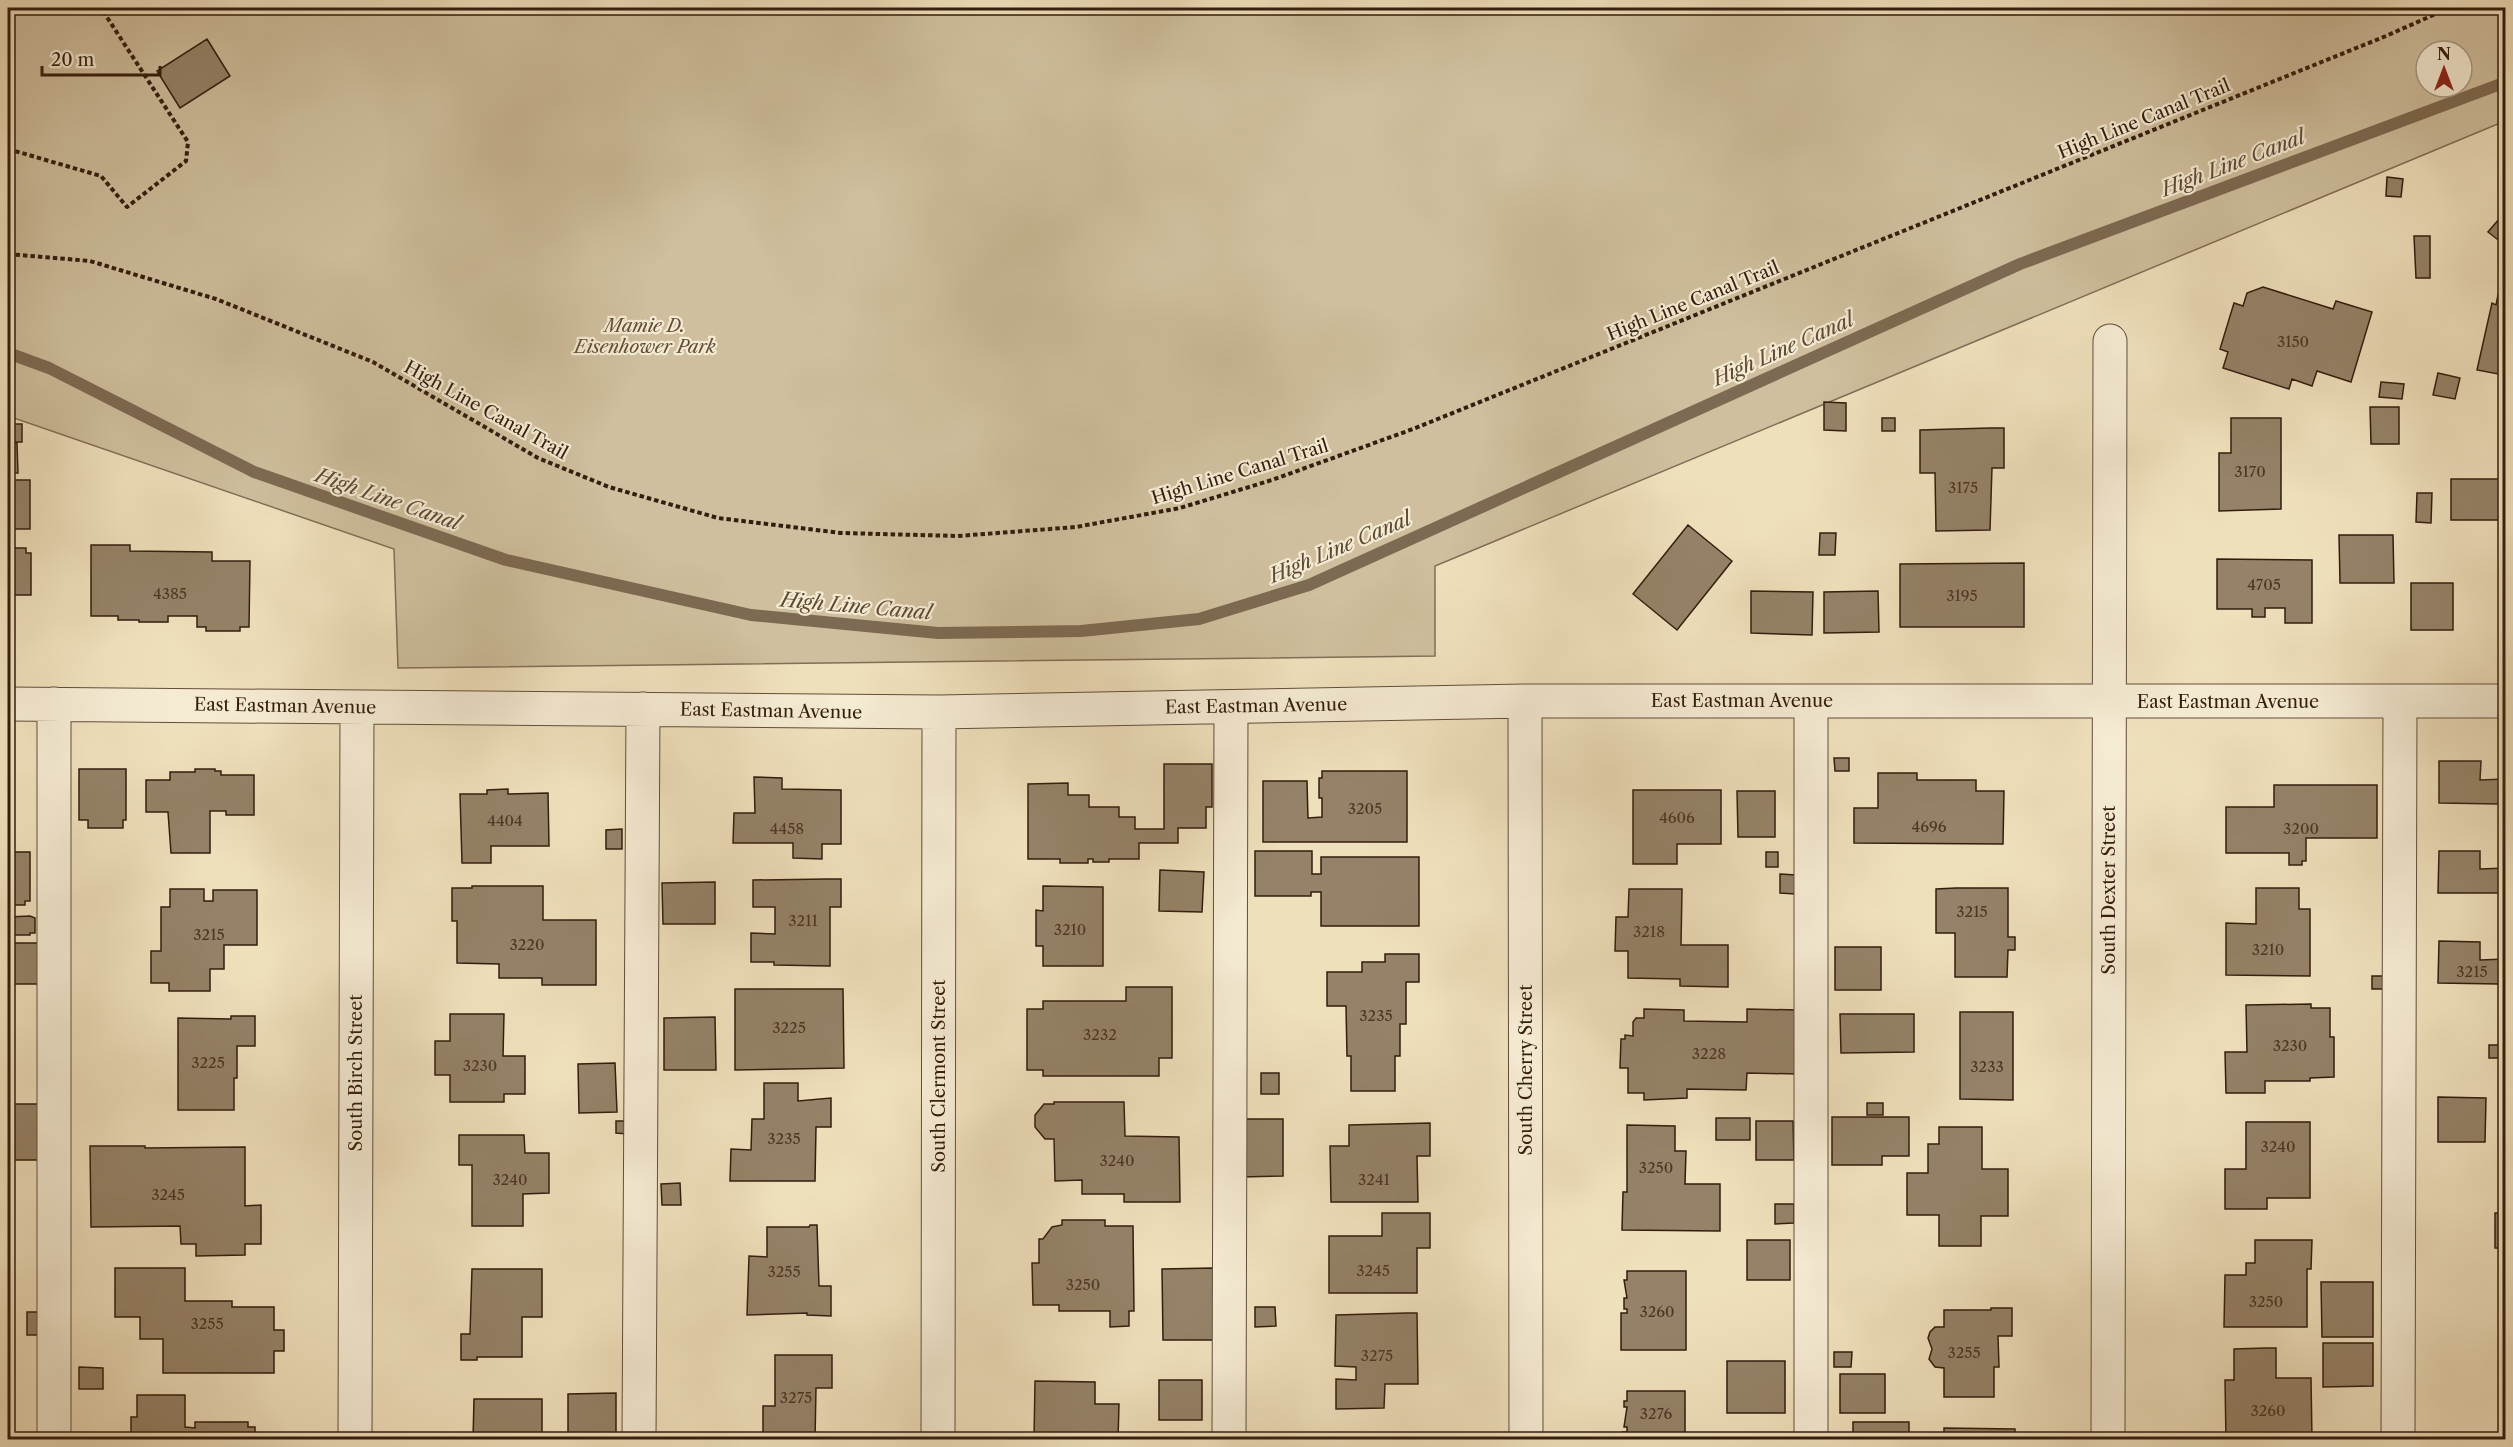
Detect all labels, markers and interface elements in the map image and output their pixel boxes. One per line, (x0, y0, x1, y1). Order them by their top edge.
scale bar (42, 39, 160, 77)
north arrow (2414, 39, 2474, 99)
text: N (2437, 44, 2451, 64)
text: 20 m (51, 49, 95, 71)
street label: High Line Canal Trail (2054, 74, 2234, 164)
water label: High Line Canal (2158, 125, 2308, 201)
street label: High Line Canal Trail (1604, 256, 1782, 346)
water label: High Line Canal (1707, 306, 1860, 392)
park label: Mamie D. Eisenhower Park (572, 315, 716, 358)
house number: 3150 (2277, 332, 2309, 351)
street label: High Line Canal Trail (400, 356, 572, 464)
street label: High Line Canal Trail (1149, 435, 1331, 509)
water label: High Line Canal (310, 462, 466, 536)
house number: 3170 (2234, 462, 2266, 481)
house number: 3175 (1948, 478, 1978, 497)
water label: High Line Canal (1263, 505, 1417, 589)
house number: 4705 (2247, 575, 2281, 594)
house number: 4385 (153, 584, 187, 603)
house number: 3195 (1946, 586, 1978, 605)
water label: High Line Canal (777, 587, 935, 625)
street label: East Eastman Avenue (1651, 690, 1833, 712)
street label: East Eastman Avenue (2137, 691, 2319, 713)
street label: East Eastman Avenue (194, 693, 376, 719)
street label: East Eastman Avenue (1165, 693, 1347, 719)
street label: East Eastman Avenue (680, 698, 862, 724)
house number: 3205 (1348, 799, 1382, 818)
street label: South Dexter Street (2098, 805, 2120, 975)
house number: 4606 (1659, 808, 1695, 827)
house number: 4404 (487, 811, 523, 830)
house number: 4696 (1911, 817, 1947, 836)
house number: 4458 (770, 819, 804, 838)
house number: 3200 (2283, 819, 2319, 838)
house number: 3215 (1956, 902, 1988, 921)
house number: 3211 (788, 911, 818, 930)
house number: 3210 (1054, 920, 1086, 939)
house number: 3218 (1633, 922, 1665, 941)
house number: 3215 (193, 925, 225, 944)
house number: 3220 (509, 935, 545, 954)
house number: 3210 (2252, 940, 2284, 959)
house number: 3215 (2456, 962, 2488, 981)
street label: South Clermont Street (928, 979, 950, 1173)
street label: South Cherry Street (1515, 984, 1537, 1155)
street label: South Birch Street (345, 994, 367, 1152)
house number: 3235 (1359, 1006, 1393, 1025)
house number: 3225 (772, 1018, 806, 1037)
house number: 3232 (1083, 1025, 1117, 1044)
house number: 3230 (2273, 1036, 2307, 1055)
house number: 3228 (1692, 1044, 1726, 1063)
house number: 3225 (191, 1053, 225, 1072)
house number: 3230 (463, 1056, 497, 1075)
house number: 3233 (1970, 1057, 2004, 1076)
house number: 3235 (767, 1129, 801, 1148)
house number: 3240 (2260, 1137, 2296, 1156)
house number: 3240 (1099, 1151, 1135, 1170)
house number: 3250 (1639, 1158, 1673, 1177)
house number: 3240 (492, 1170, 528, 1189)
house number: 3241 (1358, 1170, 1391, 1189)
house number: 3245 (151, 1185, 185, 1204)
house number: 3245 (1356, 1261, 1390, 1280)
house number: 3255 (767, 1262, 801, 1281)
house number: 3250 (1066, 1275, 1100, 1294)
house number: 3250 (2249, 1292, 2283, 1311)
house number: 3260 (1639, 1302, 1675, 1321)
house number: 3255 (190, 1314, 224, 1333)
house number: 3255 (1947, 1343, 1981, 1362)
house number: 3275 (1361, 1346, 1393, 1365)
house number: 3275 (780, 1388, 812, 1407)
house number: 3260 (2250, 1401, 2286, 1420)
house number: 3276 (1640, 1404, 1673, 1423)

